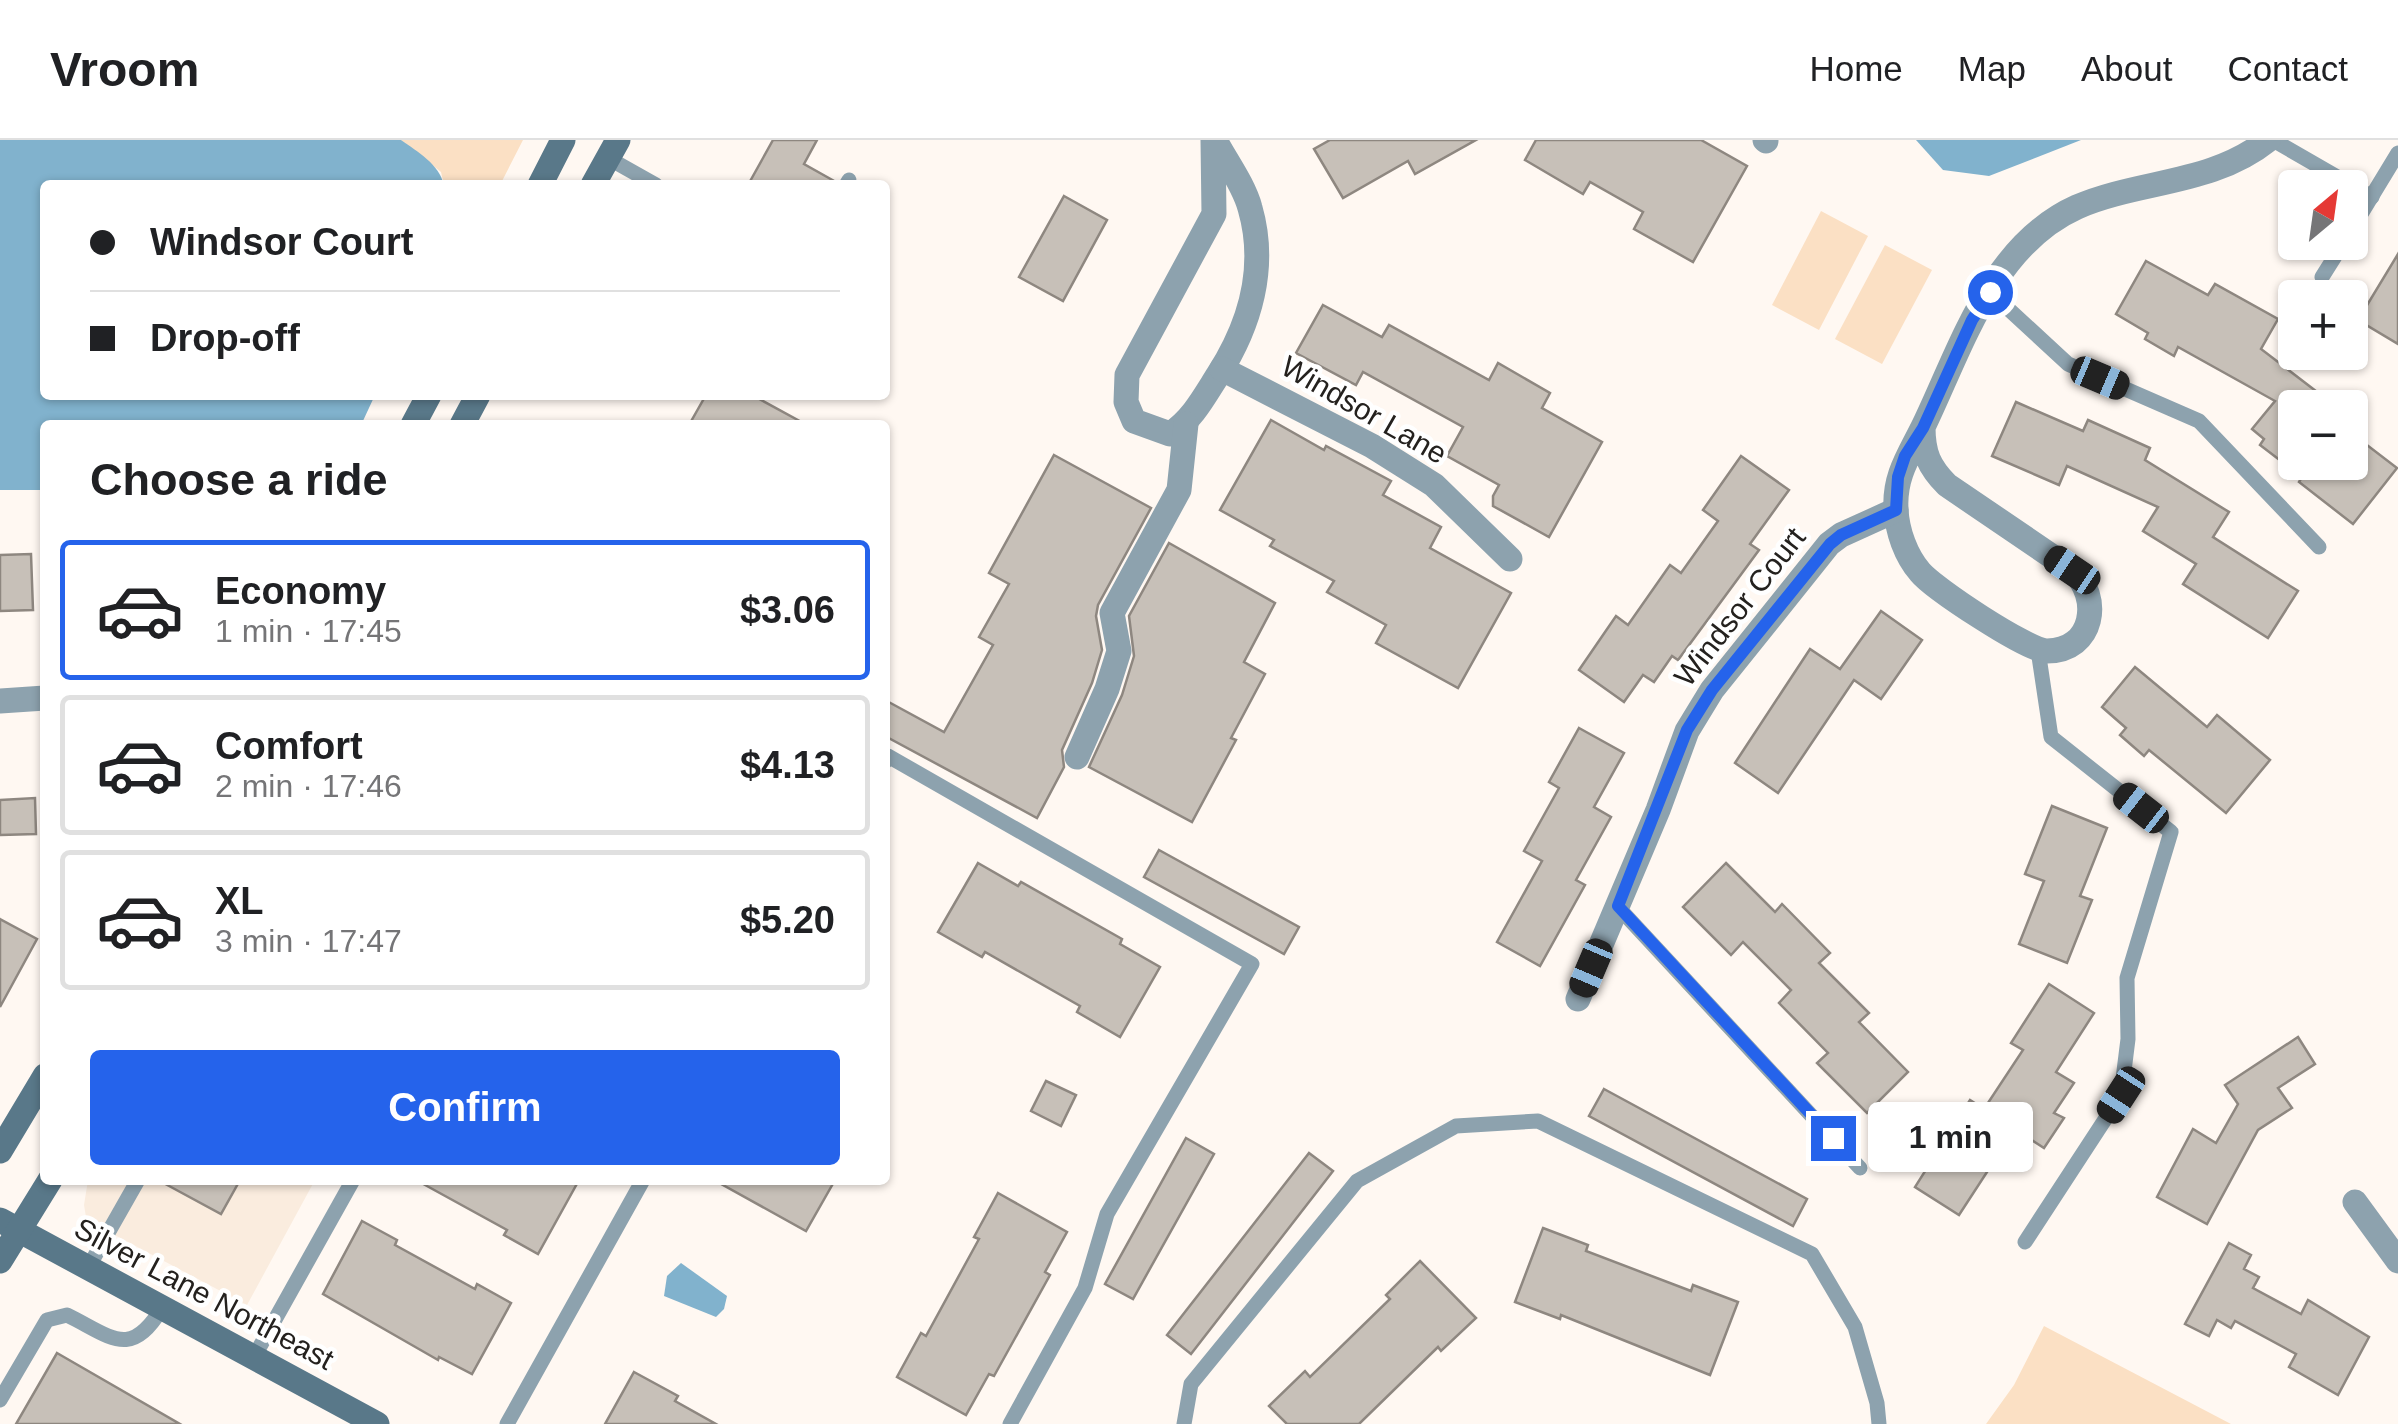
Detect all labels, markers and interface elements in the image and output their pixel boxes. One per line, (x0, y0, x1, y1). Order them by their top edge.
text: Vroom (50, 43, 199, 96)
text: Home (1809, 49, 1903, 88)
text: Map (1958, 49, 2026, 88)
text: About (2081, 49, 2172, 88)
text: Contact (2227, 49, 2348, 88)
north arrow (2278, 170, 2368, 260)
map controls (2278, 170, 2368, 480)
text: Windsor Court (150, 221, 414, 263)
route start (1968, 270, 2013, 315)
button: + (2278, 280, 2368, 370)
text: Drop-off (150, 317, 300, 359)
street label: Windsor Lane (1276, 349, 1453, 470)
car (2067, 352, 2133, 404)
button: − (2278, 390, 2368, 480)
text: Choose a ride (90, 454, 388, 505)
street label: Windsor Court (1668, 520, 1812, 692)
car (2039, 541, 2105, 599)
icon: car (95, 565, 185, 655)
text: Economy (215, 570, 386, 612)
text: $3.06 (740, 589, 835, 631)
text: 1 min · 17:45 (215, 613, 402, 649)
icon: car (95, 720, 185, 810)
text: Comfort (215, 725, 363, 767)
text: $4.13 (740, 744, 835, 786)
text: 2 min · 17:46 (215, 768, 402, 804)
car (2108, 778, 2174, 838)
icon: car (95, 875, 185, 965)
text: XL (215, 880, 264, 922)
text: $5.20 (740, 899, 835, 941)
text: 3 min · 17:47 (215, 923, 402, 959)
car (1565, 935, 1617, 1001)
button: Confirm (90, 1050, 840, 1165)
car (2092, 1062, 2150, 1128)
callout: 1 min (1868, 1103, 2033, 1173)
route end (1811, 1116, 1856, 1161)
text: 1 min (1909, 1119, 1992, 1155)
street label: Silver Lane Northeast (69, 1211, 340, 1376)

